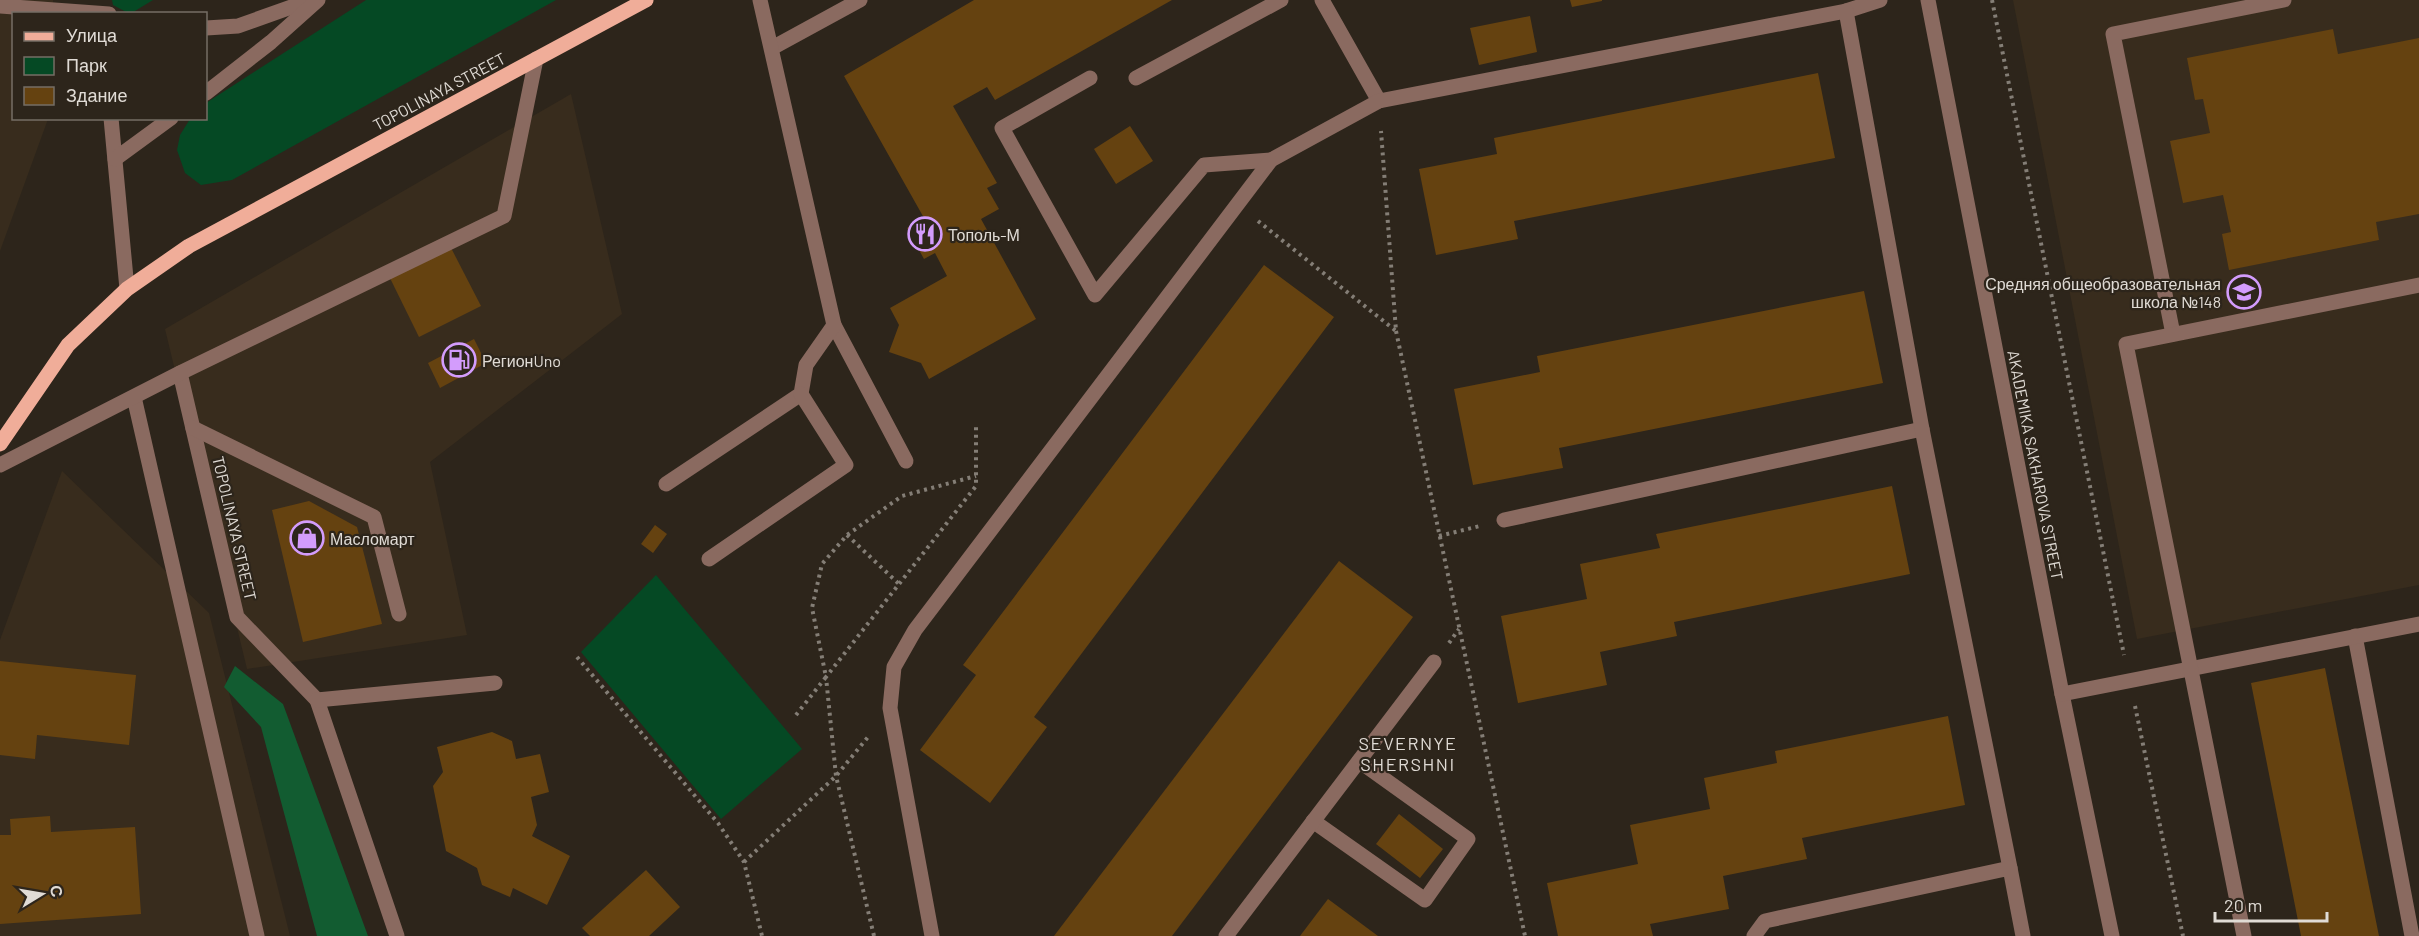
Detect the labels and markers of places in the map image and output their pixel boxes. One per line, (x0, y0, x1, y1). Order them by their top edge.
restaurant icon: Тополь-М (907, 216, 943, 252)
place label: Тополь-М (948, 225, 1020, 244)
place label: Средняя общеобразовательная школа №148 (1985, 274, 2221, 311)
school or university icon: Средняя общеобразовательная школа №148 (2226, 274, 2262, 310)
fuel station icon: РегионUno (441, 342, 477, 378)
place label: РегионUno (482, 351, 561, 370)
shop icon: Масломарт (289, 520, 325, 556)
place label: Масломарт (330, 529, 415, 548)

